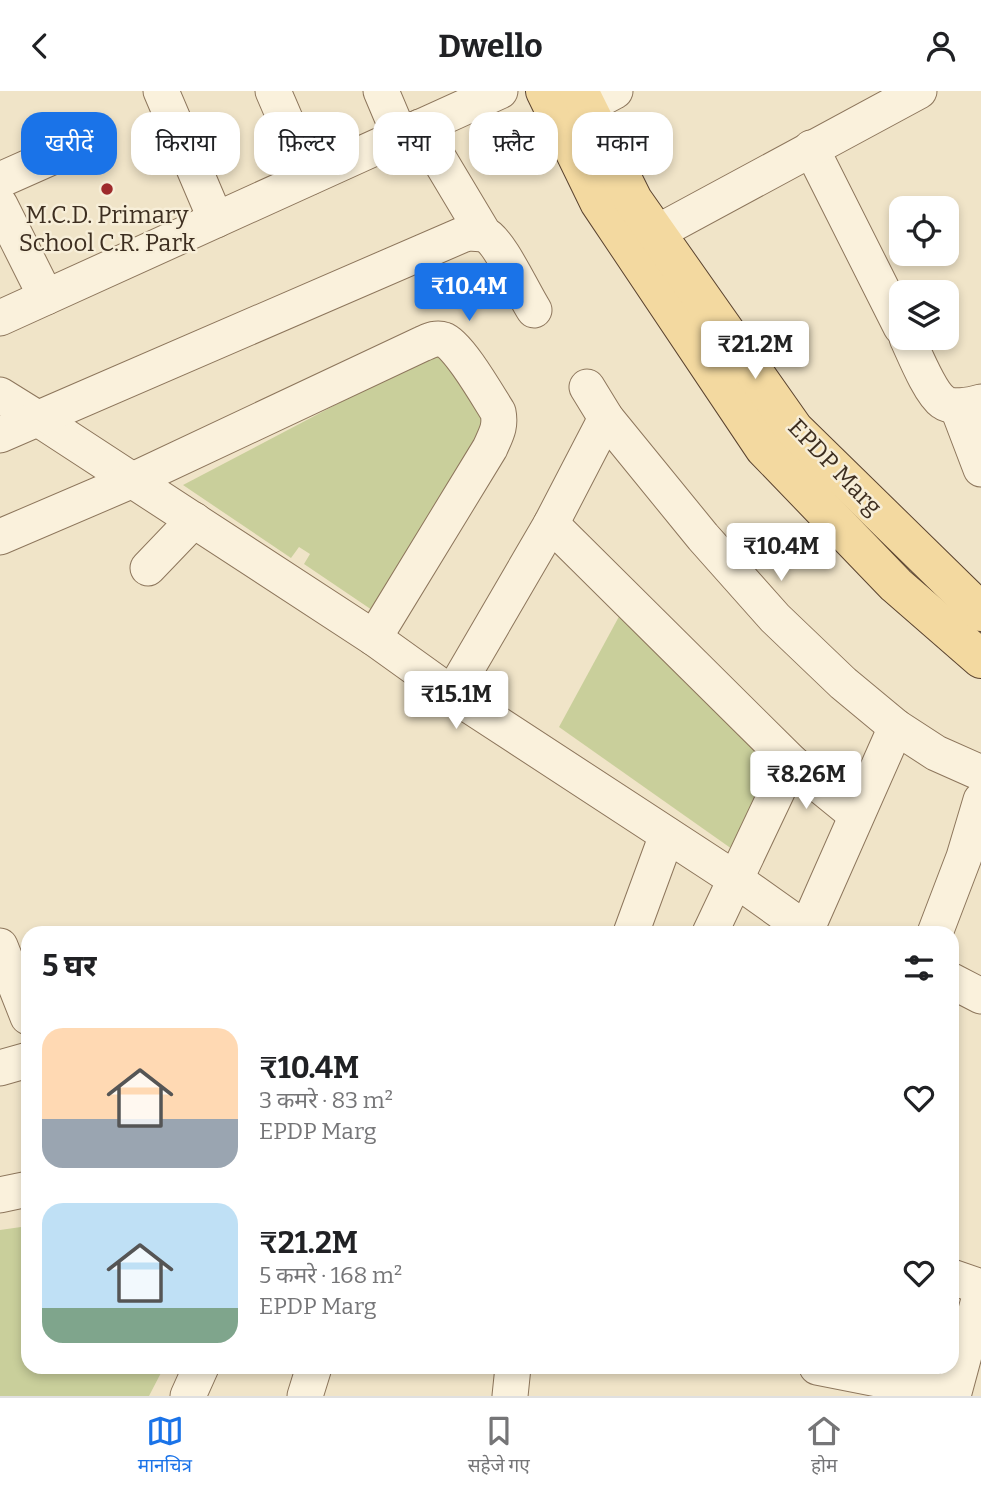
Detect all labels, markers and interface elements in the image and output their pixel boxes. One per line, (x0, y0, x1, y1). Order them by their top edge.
icon: back (21, 27, 59, 65)
text: Dwello (438, 27, 543, 65)
icon: person (922, 27, 960, 65)
chip: खरीदें (21, 112, 117, 175)
chip: किराया (131, 112, 240, 175)
chip: फ़िल्टर (254, 112, 359, 175)
chip: नया (373, 112, 455, 175)
chip: फ़्लैट (469, 112, 558, 175)
chip: मकान (572, 112, 673, 175)
marker: M.C.D. Primary School C.R. Park (99, 181, 115, 197)
map controls (889, 196, 959, 350)
button: locate (889, 196, 959, 266)
place label: M.C.D. Primary School C.R. Park (19, 201, 196, 257)
pin: ₹10.4M (412, 264, 526, 323)
text: ₹10.4M (431, 272, 507, 300)
button: layers (889, 280, 959, 350)
pin: ₹21.2M (698, 321, 812, 381)
text: ₹21.2M (717, 330, 793, 358)
street label: EPDP Marg (782, 413, 888, 521)
pin: ₹10.4M (724, 524, 838, 583)
text: ₹10.4M (743, 532, 819, 560)
pin: ₹15.1M (399, 671, 513, 731)
text: ₹15.1M (420, 680, 492, 708)
pin: ₹8.26M (749, 751, 863, 811)
text: ₹8.26M (766, 760, 846, 788)
text: 5 घर (42, 948, 96, 984)
icon: filters (900, 949, 938, 987)
text: ₹10.4M (259, 1050, 359, 1086)
icon: home (98, 1056, 182, 1140)
icon: heart (900, 1079, 938, 1117)
text: 3 कमरे · 83 m² (259, 1086, 393, 1114)
text: EPDP Marg (259, 1117, 377, 1145)
text: ₹21.2M (259, 1225, 358, 1261)
icon: home (98, 1231, 182, 1315)
icon: heart (900, 1254, 938, 1292)
text: 5 कमरे · 168 m² (259, 1261, 402, 1289)
text: EPDP Marg (259, 1292, 377, 1320)
tab: मानचित्र (138, 1412, 192, 1480)
tab: सहेजे गए (468, 1412, 530, 1480)
tab: होम (805, 1412, 843, 1480)

